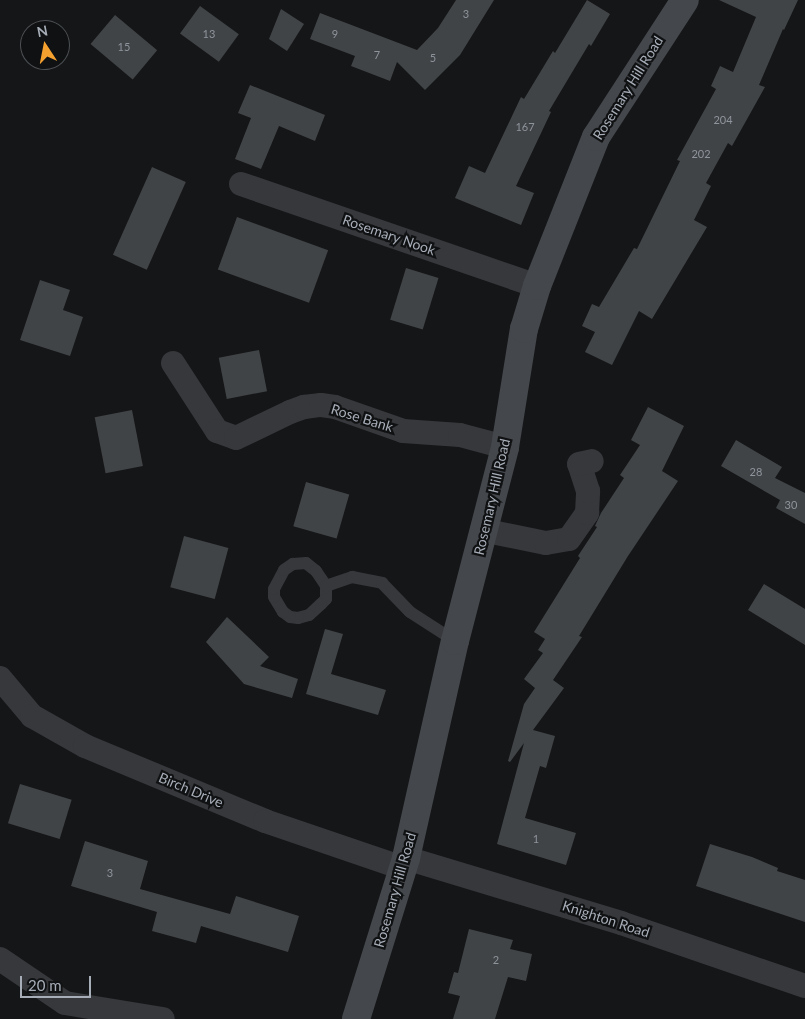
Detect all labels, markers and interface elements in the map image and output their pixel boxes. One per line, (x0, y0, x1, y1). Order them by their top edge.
house number: 3 (463, 7, 469, 21)
north arrow (20, 20, 70, 70)
text: N (35, 21, 49, 40)
house number: 13 (203, 27, 215, 41)
house number: 9 (332, 27, 338, 41)
street label: Rosemary Hill Road (589, 33, 667, 143)
house number: 15 (118, 40, 130, 54)
house number: 7 (374, 48, 380, 62)
house number: 5 (430, 51, 436, 65)
house number: 204 (713, 113, 733, 127)
house number: 167 (515, 120, 535, 134)
house number: 202 (691, 147, 711, 161)
street label: Rosemary Nook (340, 211, 438, 259)
street label: Rose Bank (329, 401, 395, 435)
street label: Rosemary Hill Road (470, 437, 514, 557)
house number: 28 (750, 465, 762, 479)
house number: 30 (785, 498, 797, 512)
street label: Birch Drive (156, 769, 226, 811)
street label: Rosemary Hill Road (370, 830, 420, 950)
house number: 1 (533, 832, 539, 846)
house number: 3 (107, 866, 113, 880)
street label: Knighton Road (560, 897, 652, 941)
house number: 2 (493, 953, 499, 967)
scale bar (22, 966, 94, 998)
text: 20 m (28, 976, 62, 994)

